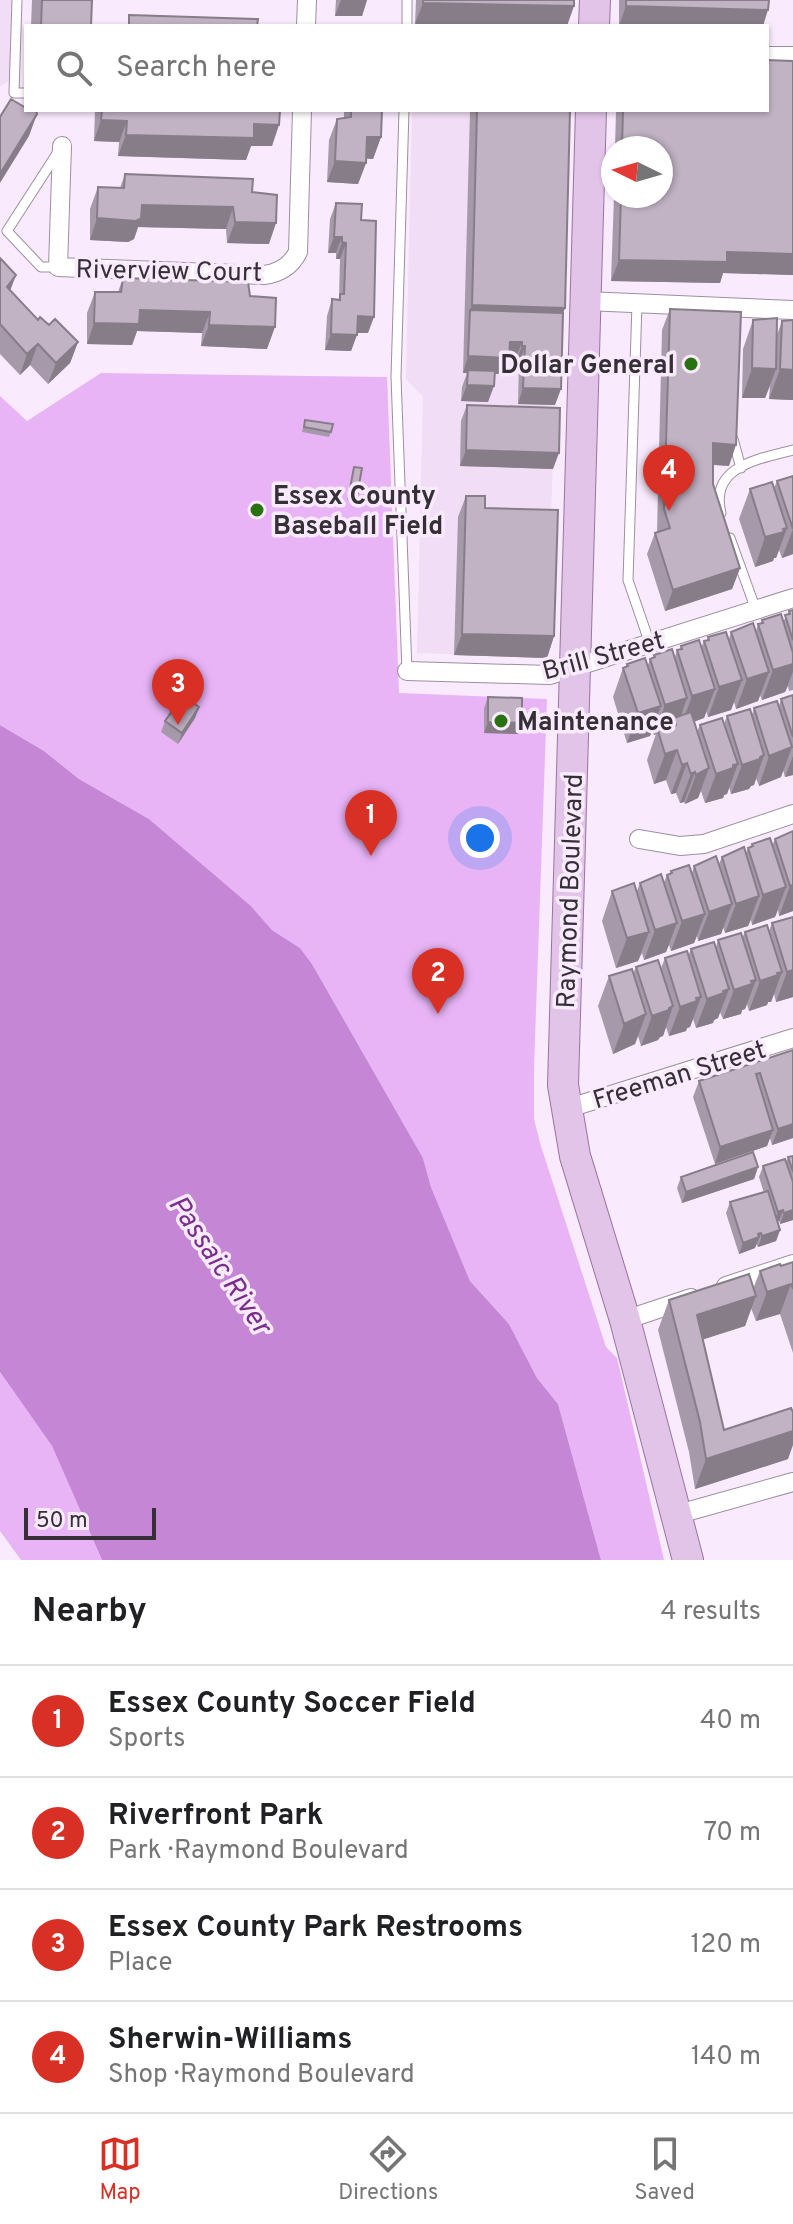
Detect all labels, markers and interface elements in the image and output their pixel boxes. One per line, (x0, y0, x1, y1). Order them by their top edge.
search box (24, 24, 769, 112)
icon: search (52, 46, 96, 90)
text: Search here (116, 50, 276, 87)
north arrow (601, 136, 673, 208)
street label: Riverview Court (75, 254, 263, 291)
place label: Dollar General (500, 350, 675, 383)
marker: Dollar General (682, 355, 700, 373)
pin: 4 (643, 445, 695, 511)
place label: Essex County Baseball Field (273, 481, 443, 544)
marker: Essex County Baseball Field (248, 501, 266, 519)
street label: Brill Street (539, 625, 668, 690)
pin: 3 (152, 659, 204, 725)
place label: Maintenance (517, 707, 674, 740)
marker: Maintenance (492, 712, 510, 730)
street label: Raymond Boulevard (551, 773, 592, 1009)
pin: 1 (345, 790, 397, 856)
your location (460, 818, 500, 858)
pin: 2 (412, 948, 464, 1014)
street label: Freeman Street (589, 1034, 770, 1118)
water label: Passaic River (159, 1189, 280, 1344)
scale bar (24, 1504, 156, 1540)
text: 50 m (36, 1508, 88, 1535)
text: Nearby (32, 1591, 147, 1634)
text: 4 results (660, 1596, 761, 1629)
text: Essex County Soccer Field (108, 1686, 476, 1723)
text: 1 (53, 1705, 63, 1738)
text: 40 m (700, 1705, 761, 1738)
text: Sports (108, 1723, 185, 1756)
text: Riverfront Park (108, 1798, 323, 1835)
text: 2 (50, 1817, 66, 1850)
text: 70 m (703, 1817, 761, 1850)
text: Park · Raymond Boulevard (108, 1835, 409, 1868)
text: Essex County Park Restrooms (108, 1910, 523, 1947)
text: 3 (50, 1929, 66, 1962)
text: 120 m (691, 1929, 761, 1962)
text: Place (108, 1947, 172, 1980)
text: Sherwin-Williams (108, 2022, 352, 2059)
text: 4 (50, 2041, 66, 2074)
text: 140 m (691, 2041, 761, 2074)
text: Shop · Raymond Boulevard (108, 2059, 415, 2092)
tab: Map (98, 2132, 142, 2207)
tab: Directions (338, 2132, 438, 2207)
tab: Saved (634, 2132, 695, 2207)

